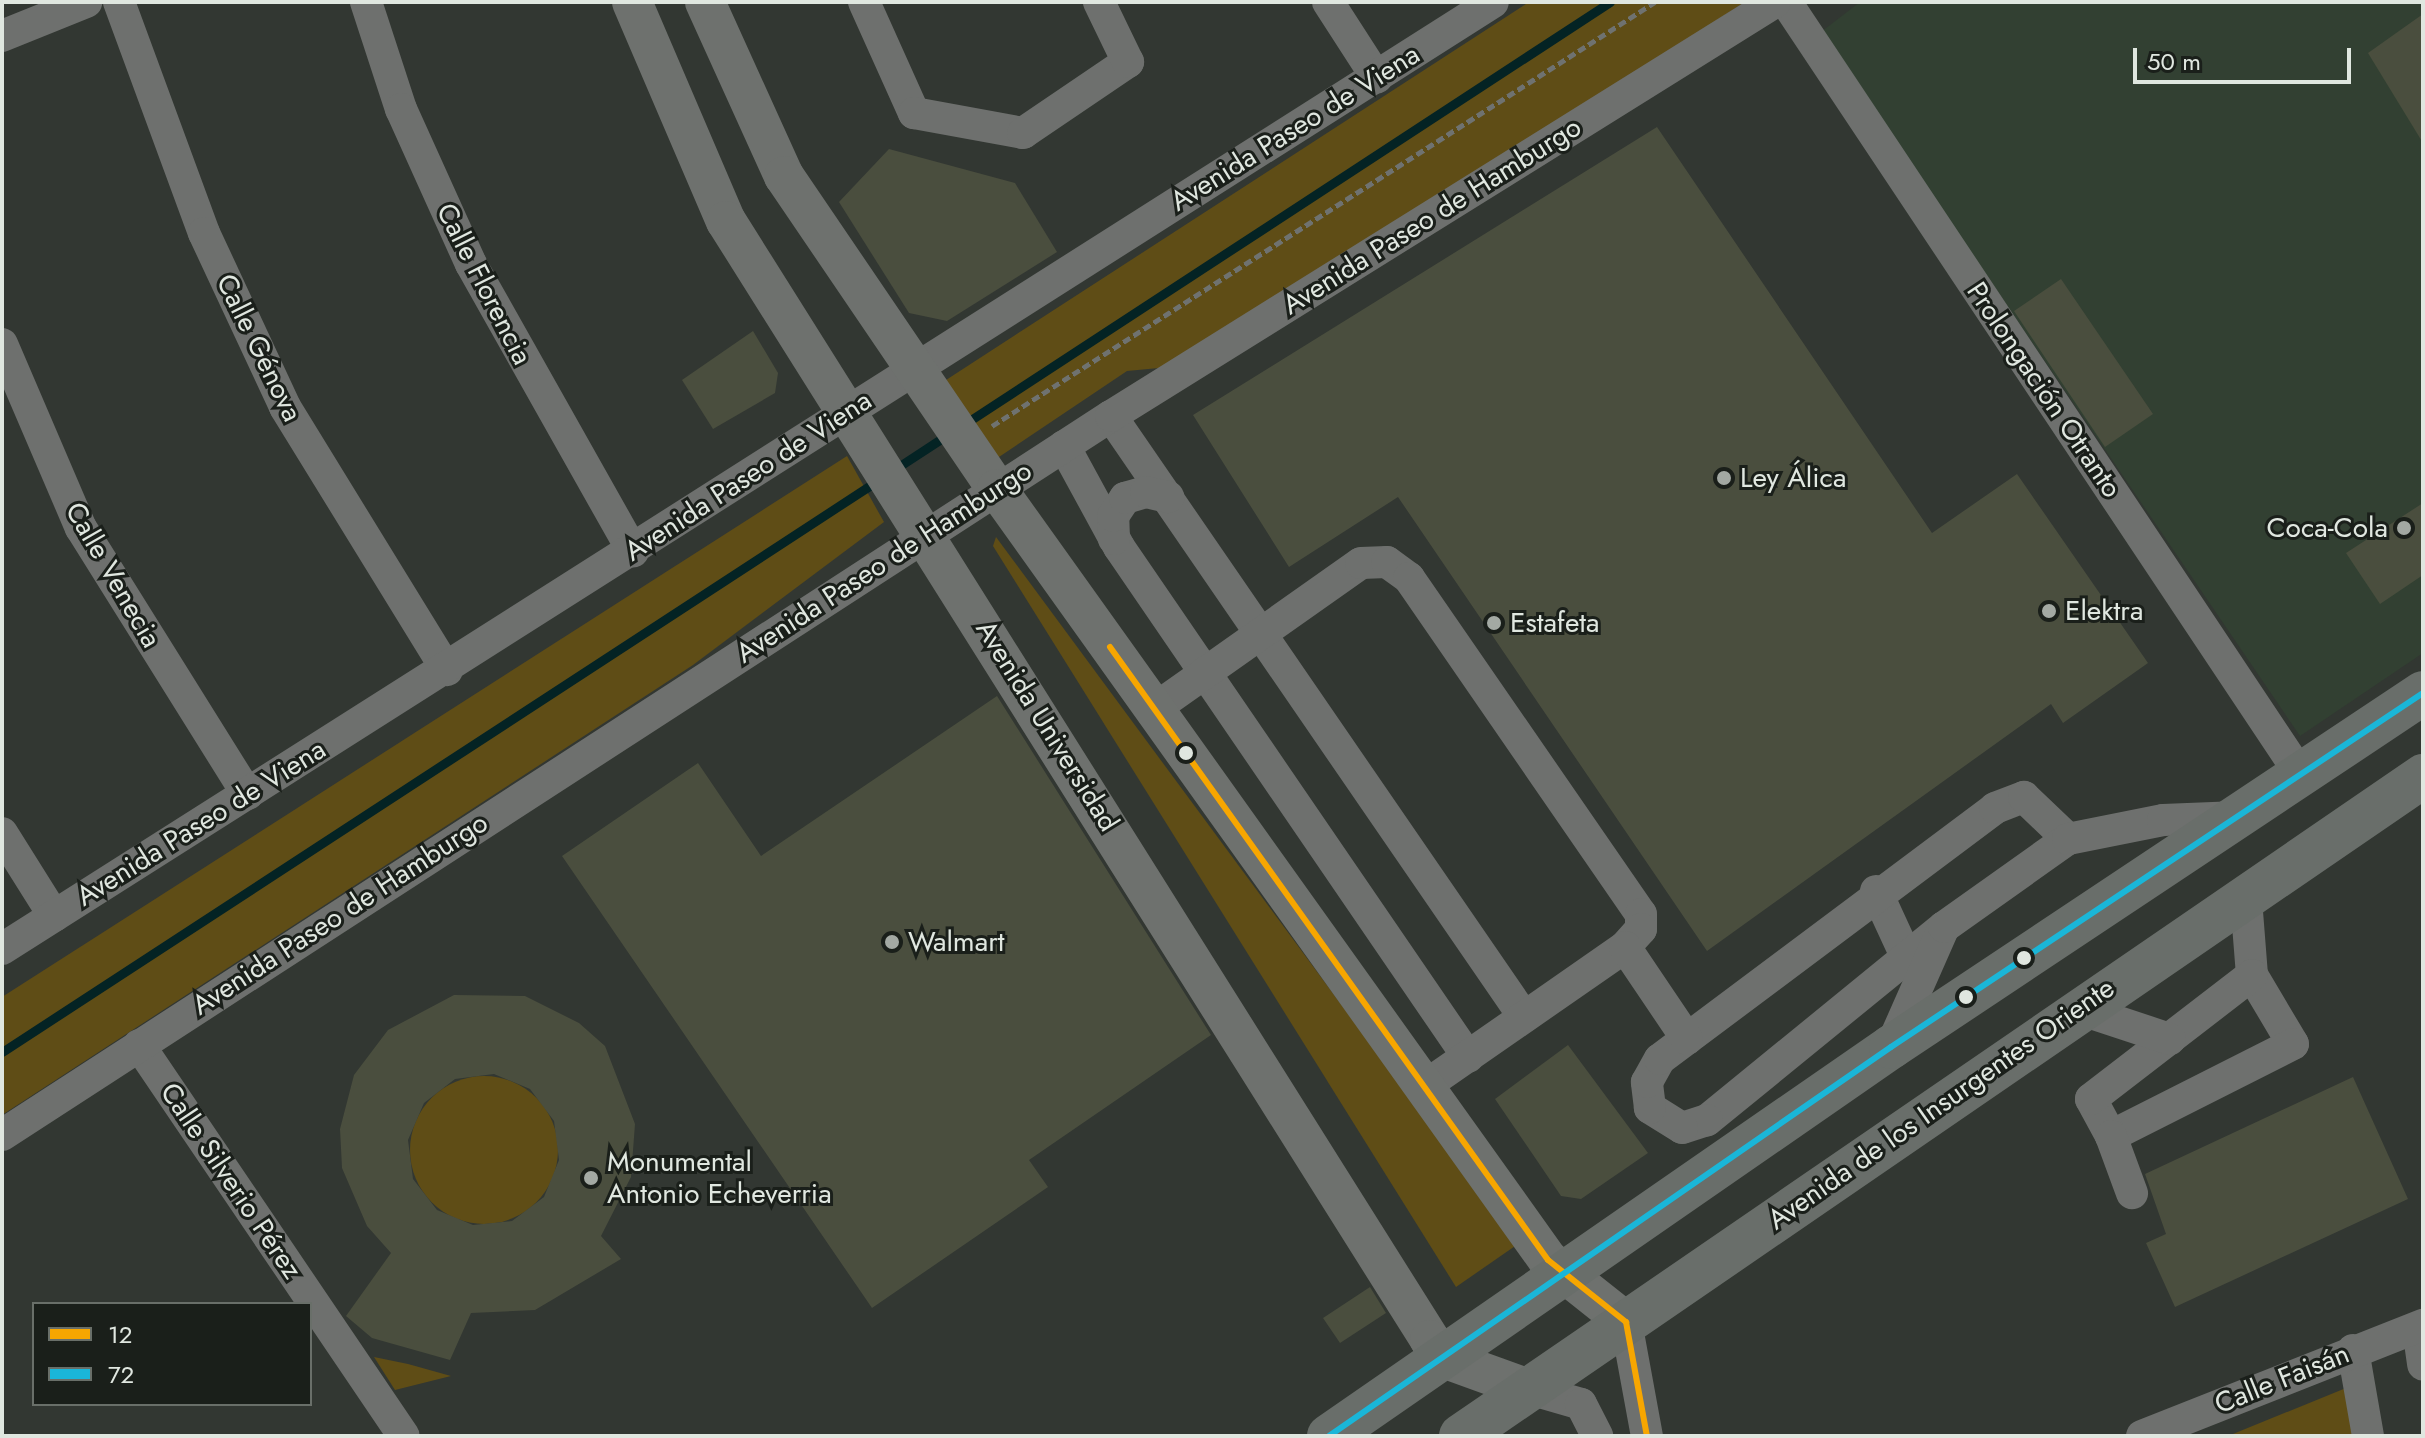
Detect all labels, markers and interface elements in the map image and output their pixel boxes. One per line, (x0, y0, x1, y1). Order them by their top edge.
scale bar (2137, 32, 2355, 82)
street label: Avenida Paseo de Viena (1164, 38, 1426, 218)
text: 50 m (2147, 44, 2201, 79)
street label: Avenida Paseo de Hamburgo (1276, 110, 1588, 322)
street label: Calle Florencia (429, 198, 539, 370)
street label: Calle Génova (209, 269, 309, 427)
street label: Prolongación Otranto (1959, 276, 2129, 504)
street label: Avenida Paseo de Viena (618, 384, 878, 568)
street label: Avenida Paseo de Hamburgo (730, 454, 1038, 670)
place label: Ley Álica (1740, 461, 1846, 495)
marker: Ley Álica (1715, 469, 1733, 487)
street label: Calle Venecia (58, 496, 168, 654)
place label: Coca-Cola (2266, 511, 2388, 545)
marker: Coca-Cola (2395, 519, 2413, 537)
place label: Elektra (2065, 594, 2143, 628)
marker: Elektra (2040, 602, 2058, 620)
place label: Estafeta (1510, 606, 1599, 640)
street label: Avenida Universidad (968, 614, 1126, 838)
marker: Estafeta (1485, 614, 1503, 632)
street label: Avenida Paseo de Viena (70, 733, 332, 913)
unlabelled marker (1178, 745, 1194, 761)
street label: Avenida Paseo de Hamburgo (186, 806, 494, 1022)
place label: Walmart (908, 925, 1004, 959)
marker: Walmart (883, 933, 901, 951)
unlabelled marker (2016, 950, 2032, 966)
street label: Avenida de los Insurgentes Oriente (1761, 971, 2121, 1237)
unlabelled marker (1958, 989, 1974, 1005)
street label: Calle Silverio Pérez (153, 1077, 309, 1285)
place label: Monumental Antonio Echeverria (607, 1145, 832, 1211)
marker: Monumental Antonio Echeverria (582, 1169, 600, 1187)
legend (32, 1302, 312, 1406)
text: 12 (108, 1317, 132, 1352)
street label: Calle Faisán (2210, 1337, 2354, 1421)
text: 72 (108, 1357, 134, 1392)

